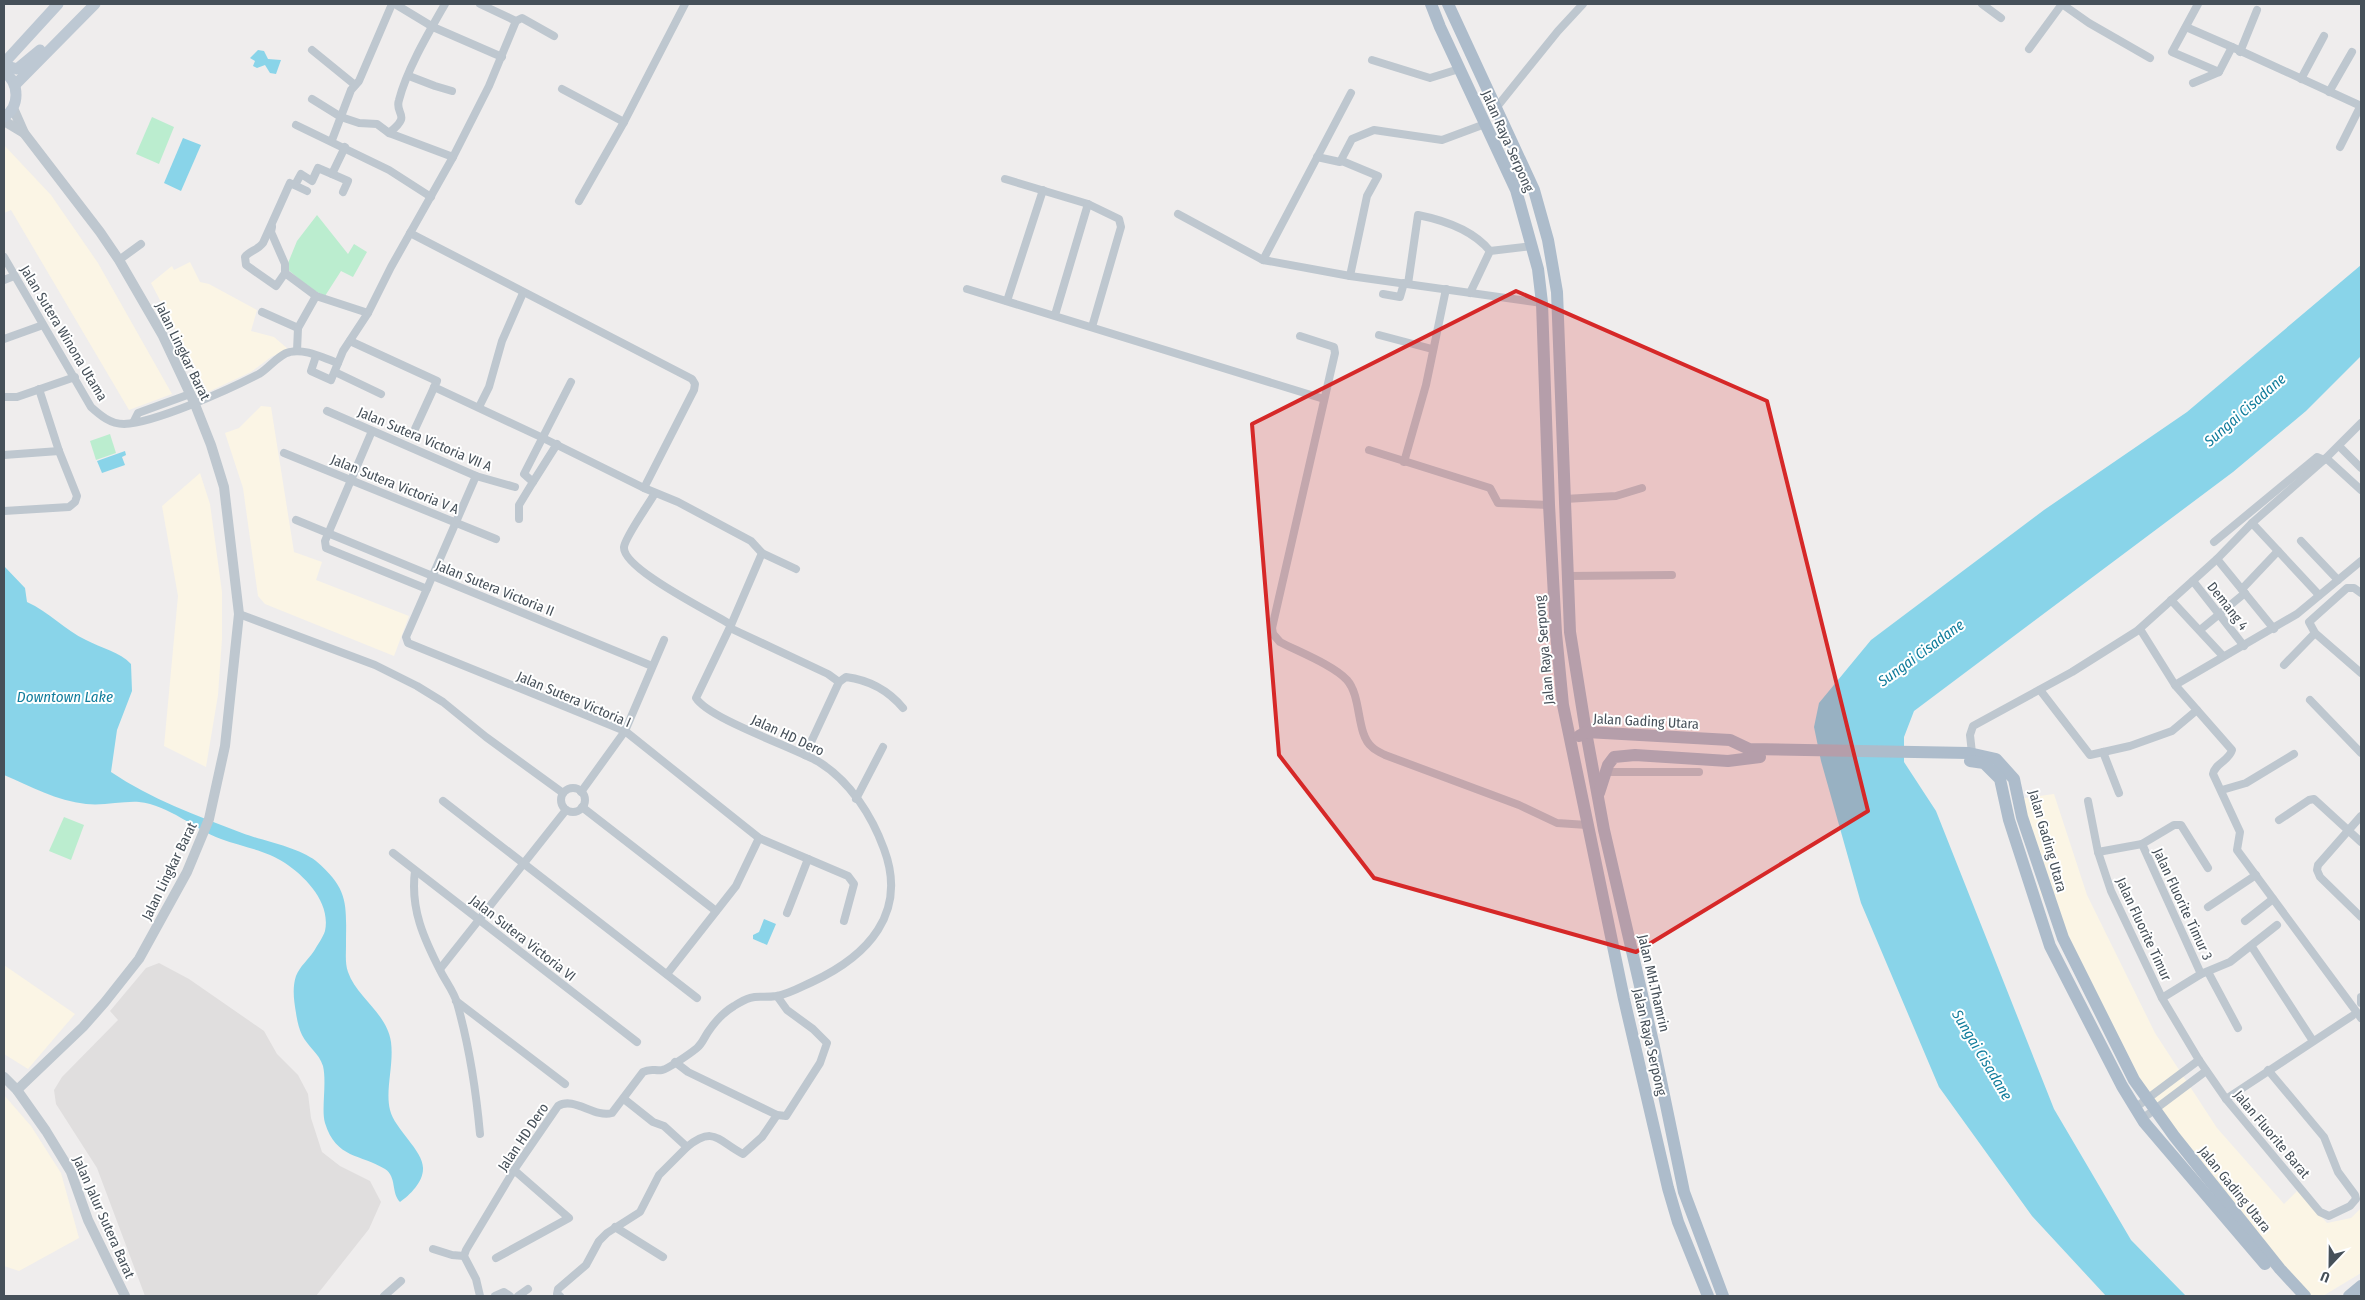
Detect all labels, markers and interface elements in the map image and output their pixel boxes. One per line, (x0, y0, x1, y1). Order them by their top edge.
street label: Jalan Raya Serpong (1477, 88, 1538, 195)
street label: Jalan Sutera Winona Utama (16, 262, 111, 404)
street label: Jalan Lingkar Barat (151, 299, 214, 403)
water label: Sungai Cisadane (2200, 370, 2289, 451)
street label: Jalan Sutera Victoria VII A (355, 404, 495, 476)
street label: Jalan Sutera Victoria V A (328, 451, 462, 518)
street label: Jalan Sutera Victoria II (433, 557, 556, 620)
street label: Demang 4 (2203, 579, 2252, 634)
street label: Jalan Raya Serpong (1531, 594, 1558, 705)
water label: Sungai Cisadane (1874, 616, 1968, 691)
street label: Jalan Sutera Victoria I (514, 668, 633, 731)
water label: Downtown Lake (17, 688, 113, 706)
street label: Jalan Gading Utara (1593, 710, 1699, 733)
street label: Jalan HD Dero (749, 711, 827, 760)
street label: Jalan Gading Utara (2025, 788, 2070, 894)
street label: Jalan Lingkar Barat (138, 819, 201, 923)
street label: Jalan Fluorite Timur 3 (2149, 845, 2216, 963)
street label: Jalan Fluorite Timur (2112, 875, 2175, 984)
street label: Jalan Sutera Victoria VI (466, 892, 579, 985)
street label: Jalan MH.Thamrin (1634, 933, 1673, 1034)
street label: Jalan Raya Serpong (1629, 987, 1670, 1098)
water label: Sungai Cisadane (1947, 1006, 2016, 1103)
street label: Jalan Fluorite Barat (2230, 1087, 2314, 1182)
street label: Jalan HD Dero (494, 1100, 552, 1175)
street label: Jalan Gading Utara (2195, 1143, 2275, 1236)
street label: Jalan Jalur Sutera Barat (69, 1153, 138, 1281)
north arrow (2305, 1240, 2355, 1290)
text: U (2318, 1267, 2332, 1286)

